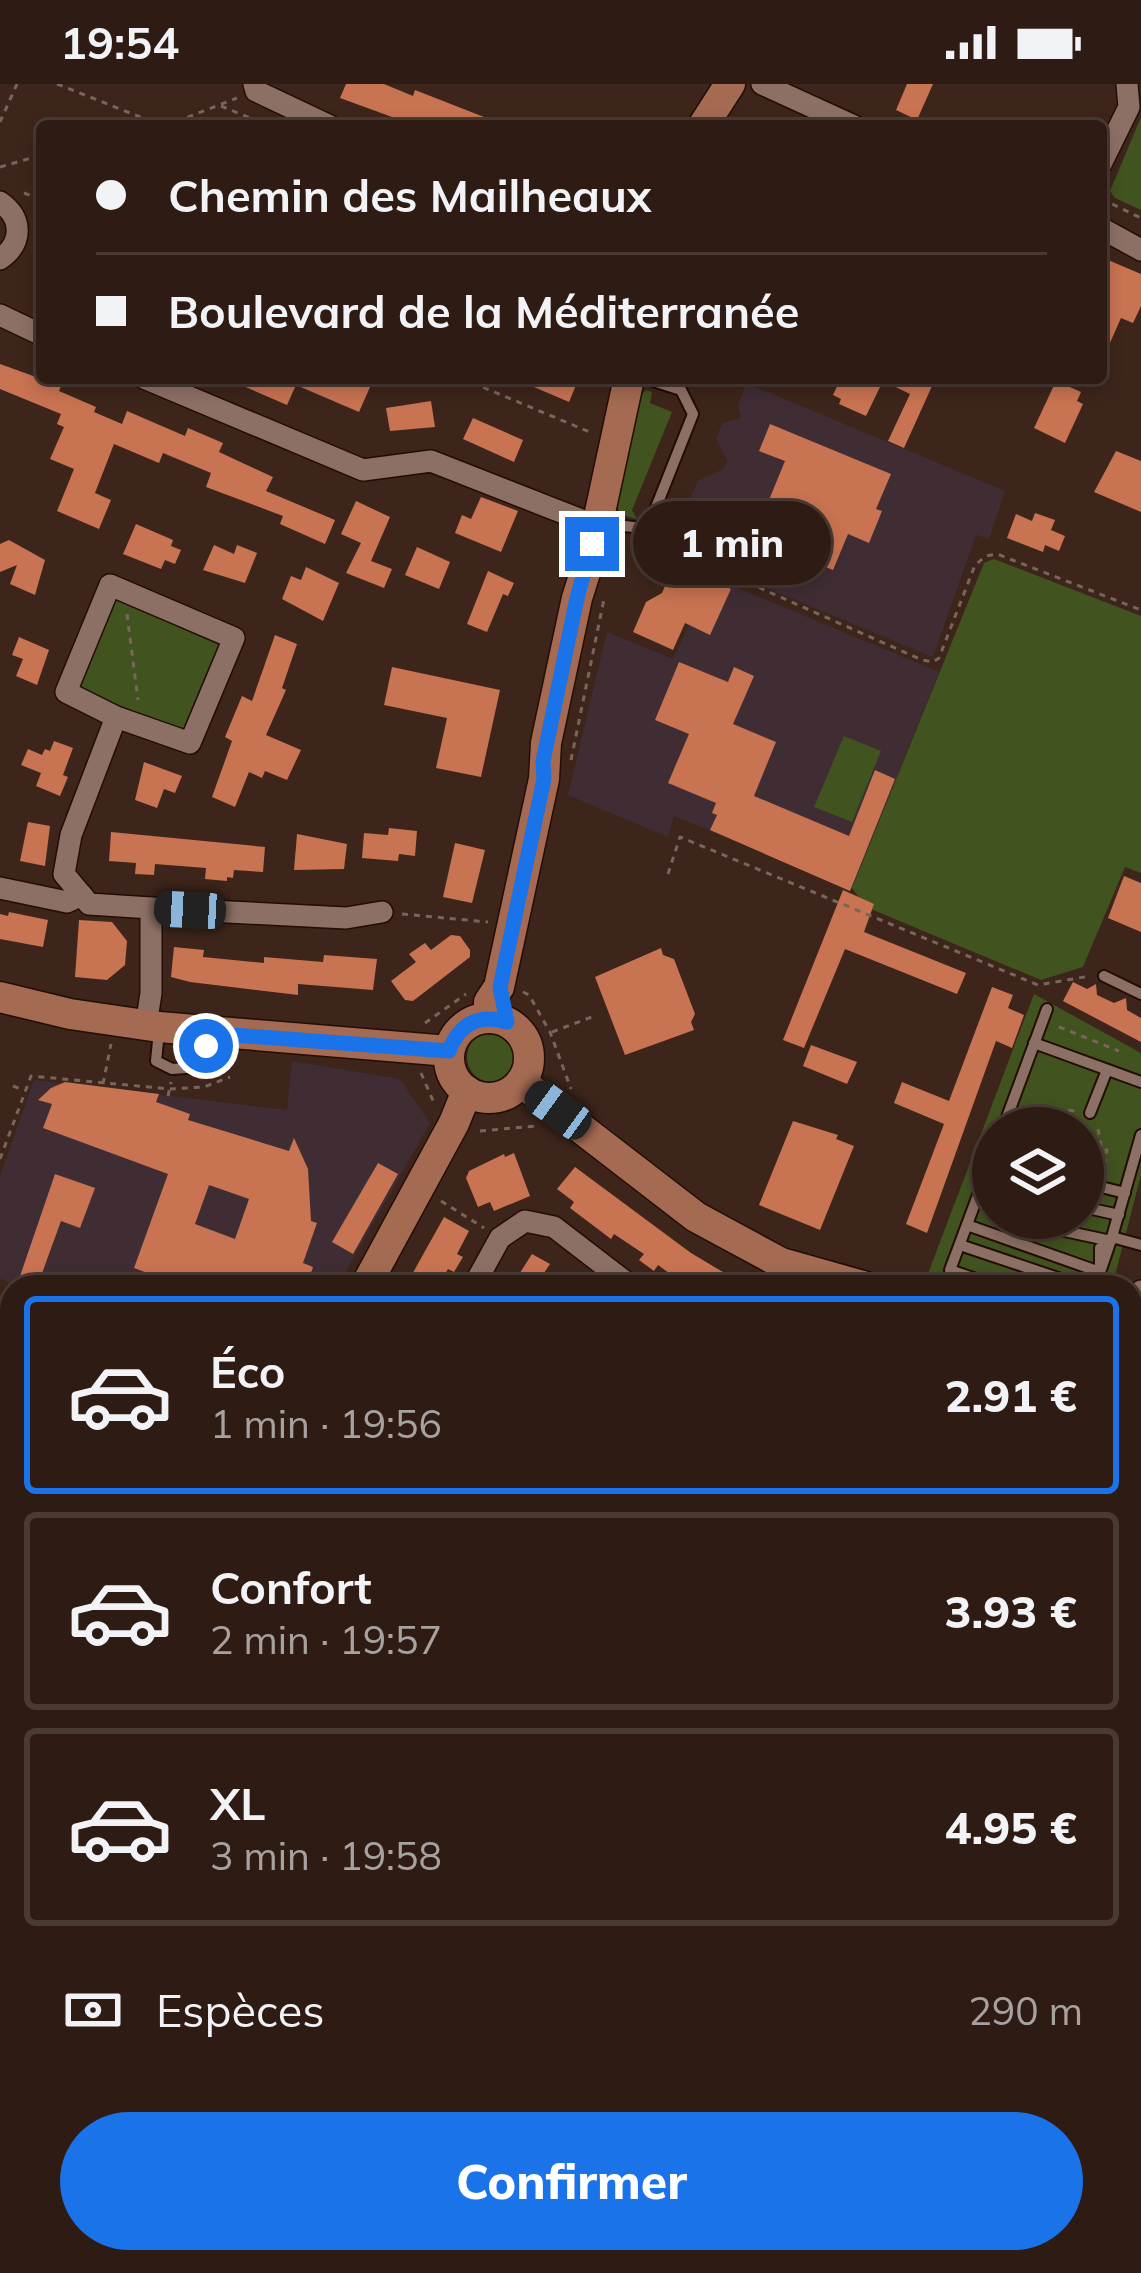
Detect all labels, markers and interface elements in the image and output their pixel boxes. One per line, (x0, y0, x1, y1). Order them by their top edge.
text: 19:54 (60, 14, 179, 70)
text: Chemin des Mailheaux (168, 167, 651, 223)
text: Boulevard de la Méditerranée (168, 283, 799, 339)
callout: 1 min (634, 502, 832, 586)
route end (565, 517, 619, 571)
text: 1 min (680, 518, 784, 567)
car (153, 890, 227, 930)
route start (179, 1019, 233, 1073)
car (518, 1074, 598, 1146)
map controls (972, 1107, 1104, 1239)
button: layers (972, 1107, 1104, 1239)
icon: car (66, 1341, 174, 1449)
text: Éco (210, 1343, 286, 1399)
text: 2.91 € (945, 1367, 1077, 1423)
text: 1 min · 19:56 (210, 1399, 442, 1448)
icon: car (66, 1557, 174, 1665)
text: Confort (210, 1559, 372, 1615)
text: 3.93 € (945, 1583, 1077, 1639)
text: 2 min · 19:57 (210, 1615, 442, 1664)
icon: car (66, 1773, 174, 1881)
text: XL (210, 1775, 265, 1831)
text: 4.95 € (945, 1799, 1077, 1855)
text: 3 min · 19:58 (210, 1831, 442, 1880)
icon: cash (60, 1977, 126, 2043)
text: Espèces (156, 1982, 325, 2038)
text: 290 m (968, 1986, 1083, 2035)
button: Confirmer (60, 2112, 1083, 2250)

